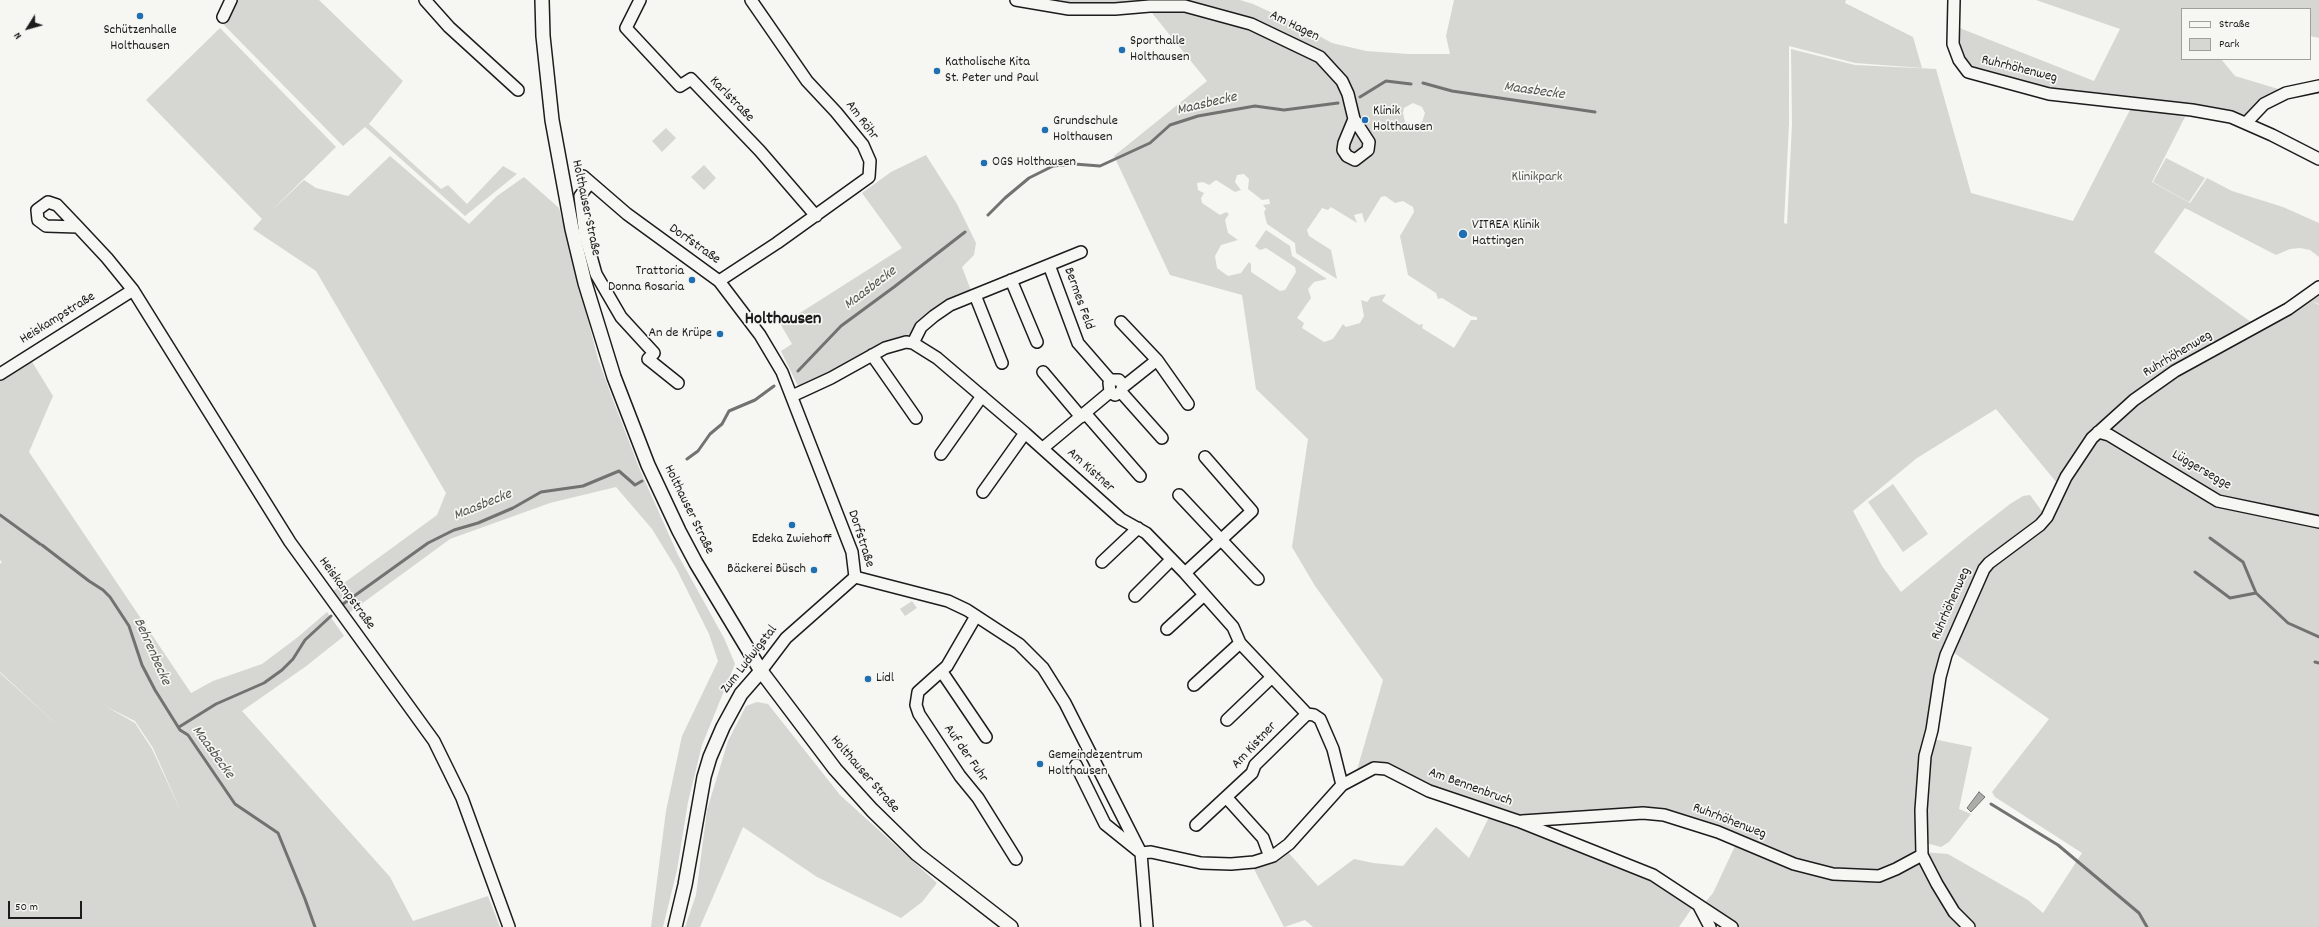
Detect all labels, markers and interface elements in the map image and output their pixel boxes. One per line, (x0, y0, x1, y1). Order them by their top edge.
north arrow (8, 8, 48, 48)
street label: Am Hagen (1267, 8, 1321, 46)
legend (2181, 8, 2311, 60)
marker: Schützenhalle Holthausen (135, 11, 145, 21)
text: Straße (2219, 16, 2250, 33)
place label: Schützenhalle Holthausen (103, 23, 177, 56)
text: N (10, 28, 26, 42)
place label: Sporthalle Holthausen (1130, 34, 1189, 66)
text: Park (2219, 36, 2239, 53)
marker: Sporthalle Holthausen (1117, 45, 1127, 55)
street label: Ruhrhöhenweg (1979, 52, 2059, 88)
place label: Katholische Kita St. Peter und Paul (945, 55, 1039, 88)
marker: Katholische Kita St. Peter und Paul (932, 66, 942, 76)
street label: Karlstraße (705, 74, 757, 126)
water label: Maasbecke (1503, 79, 1565, 105)
water label: Maasbecke (1175, 89, 1239, 121)
street label: Am Röhr (841, 98, 881, 144)
place label: Klinik Holthausen (1373, 104, 1432, 136)
place label: Grundschule Holthausen (1053, 114, 1118, 146)
marker: Klinik Holthausen (1360, 115, 1370, 125)
marker: Grundschule Holthausen (1040, 125, 1050, 135)
place label: OGS Holthausen (992, 155, 1076, 171)
marker: OGS Holthausen (979, 158, 989, 168)
street label: Holthauser Straße (567, 159, 603, 257)
park label: Klinikpark (1511, 170, 1563, 186)
place label: VITREA Klinik Hattingen (1472, 218, 1540, 250)
street label: Dorfstraße (665, 221, 723, 269)
marker: VITREA Klinik Hattingen (1457, 228, 1469, 240)
water label: Maasbecke (841, 263, 901, 315)
place label: Trattoria Donna Rosaria (608, 264, 684, 296)
street label: Bermes Feld (1059, 266, 1097, 332)
marker: Trattoria Donna Rosaria (687, 275, 697, 285)
street label: Heiskampstraße (17, 289, 99, 349)
district label: Holthausen (745, 310, 821, 332)
place label: An de Krüpe (648, 326, 712, 342)
street label: Ruhrhöhenweg (2140, 328, 2216, 382)
marker: An de Krüpe (715, 329, 725, 339)
street label: Am Kistner (1063, 445, 1117, 497)
street label: Lüggersegge (2168, 447, 2234, 495)
street label: Holthauser Straße (659, 463, 717, 557)
water label: Maasbecke (451, 486, 515, 526)
street label: Dorfstraße (843, 508, 877, 570)
marker: Edeka Zwiehoff (787, 520, 797, 530)
place label: Edeka Zwiehoff (752, 532, 832, 548)
street label: Heiskampstraße (314, 554, 378, 634)
place label: Bäckerei Büsch (727, 562, 806, 578)
marker: Bäckerei Büsch (809, 565, 819, 575)
street label: Ruhrhöhenweg (1929, 565, 1975, 643)
water label: Behrenbecke (128, 616, 174, 688)
street label: Zum Ludwigstal (718, 623, 782, 697)
place label: Lidl (876, 671, 894, 687)
marker: Lidl (863, 674, 873, 684)
street label: Am Kistner (1229, 719, 1281, 773)
street label: Auf der Fuhr (939, 722, 991, 786)
water label: Maasbecke (187, 723, 237, 783)
street label: Holthauser Straße (826, 733, 902, 817)
place label: Gemeindezentrum Holthausen (1048, 748, 1143, 780)
marker: Gemeindezentrum Holthausen (1035, 759, 1045, 769)
street label: Am Bennenbruch (1426, 765, 1514, 811)
street label: Ruhrhöhenweg (1690, 800, 1768, 844)
scale bar (10, 893, 84, 919)
text: 50 m (15, 899, 38, 916)

